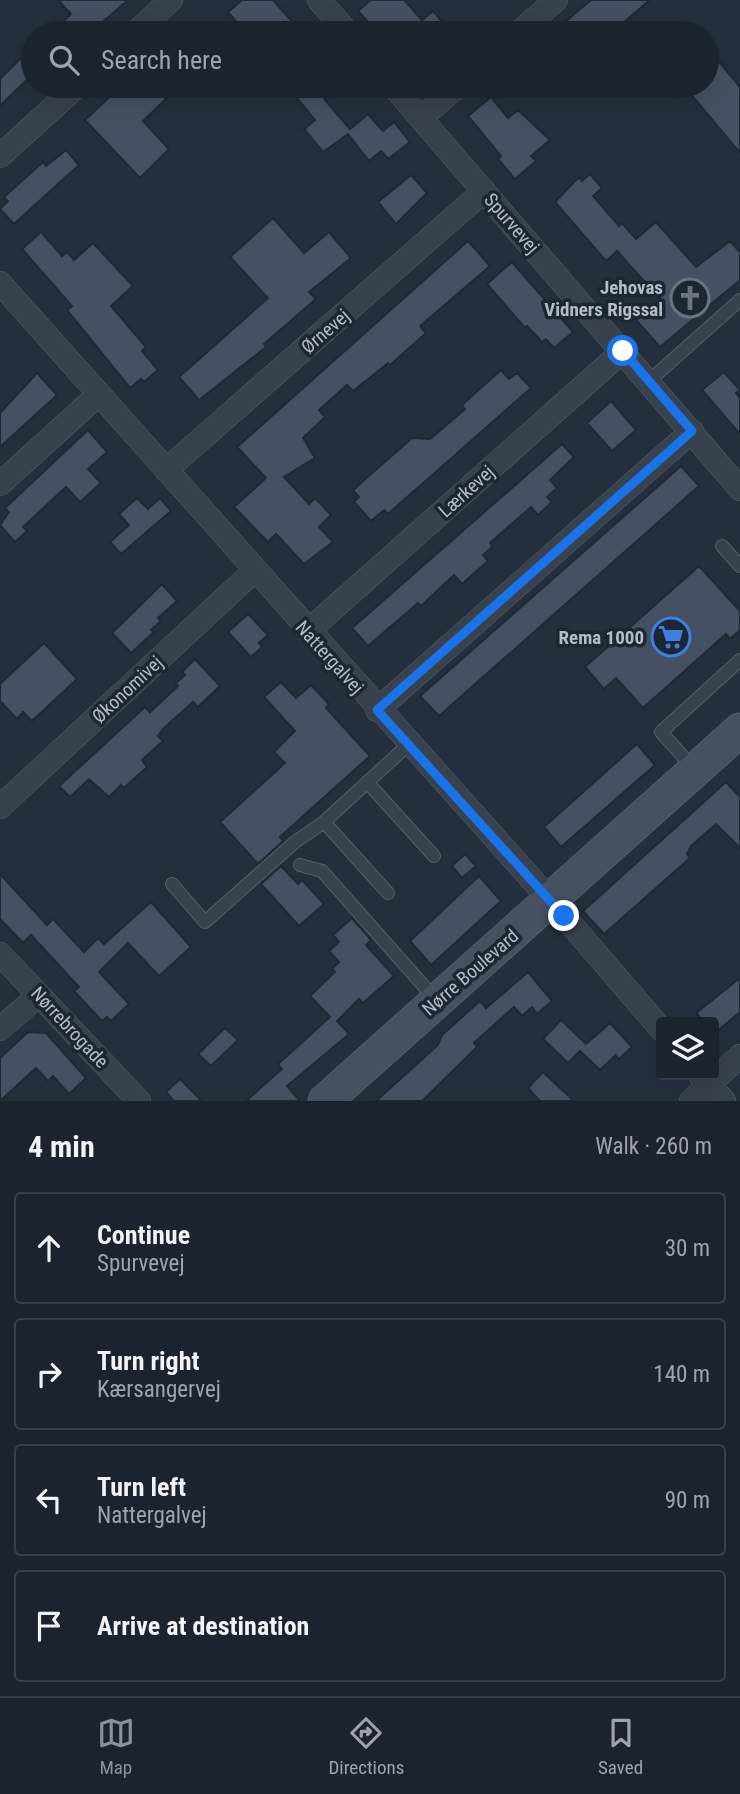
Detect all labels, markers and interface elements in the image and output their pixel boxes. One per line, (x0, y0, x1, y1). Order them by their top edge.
search box (21, 21, 719, 98)
icon: search (45, 41, 83, 79)
text: Search here (101, 45, 222, 75)
street label: Spurvevej (479, 188, 544, 258)
place label: Jehovas Vidners Rigssal (544, 276, 663, 321)
church icon: Jehovas Vidners Rigssal (669, 277, 711, 319)
street label: Ørnevej (297, 304, 354, 359)
route start (607, 335, 638, 366)
street label: Lærkevej (434, 460, 499, 522)
street label: Nattergalvej (291, 616, 368, 699)
supermarket icon: Rema 1000 (650, 616, 692, 658)
place label: Rema 1000 (559, 626, 644, 649)
street label: Økonomivej (87, 651, 167, 728)
route end (548, 900, 579, 931)
street label: Nørre Boulevard (417, 924, 523, 1021)
street label: Nørrebrogade (26, 982, 113, 1073)
map controls (656, 1017, 719, 1080)
button: layers (656, 1017, 719, 1080)
text: 4 min (28, 1129, 95, 1164)
text: Walk · 260 m (595, 1133, 712, 1160)
text: Continue (97, 1220, 190, 1250)
icon: ahead (30, 1229, 68, 1267)
text: 30 m (665, 1235, 710, 1262)
text: Spurvevej (97, 1250, 185, 1277)
text: Turn right (97, 1346, 199, 1376)
icon: right (30, 1355, 68, 1393)
text: 140 m (653, 1361, 710, 1388)
text: Kærsangervej (97, 1376, 221, 1403)
text: Turn left (97, 1472, 186, 1502)
icon: left (30, 1481, 68, 1519)
text: 90 m (665, 1487, 710, 1514)
text: Nattergalvej (97, 1502, 207, 1529)
icon: arrive (30, 1607, 68, 1645)
text: Arrive at destination (97, 1611, 309, 1641)
tab: Map (97, 1714, 135, 1779)
tab: Directions (328, 1714, 404, 1779)
tab: Saved (598, 1714, 643, 1779)

